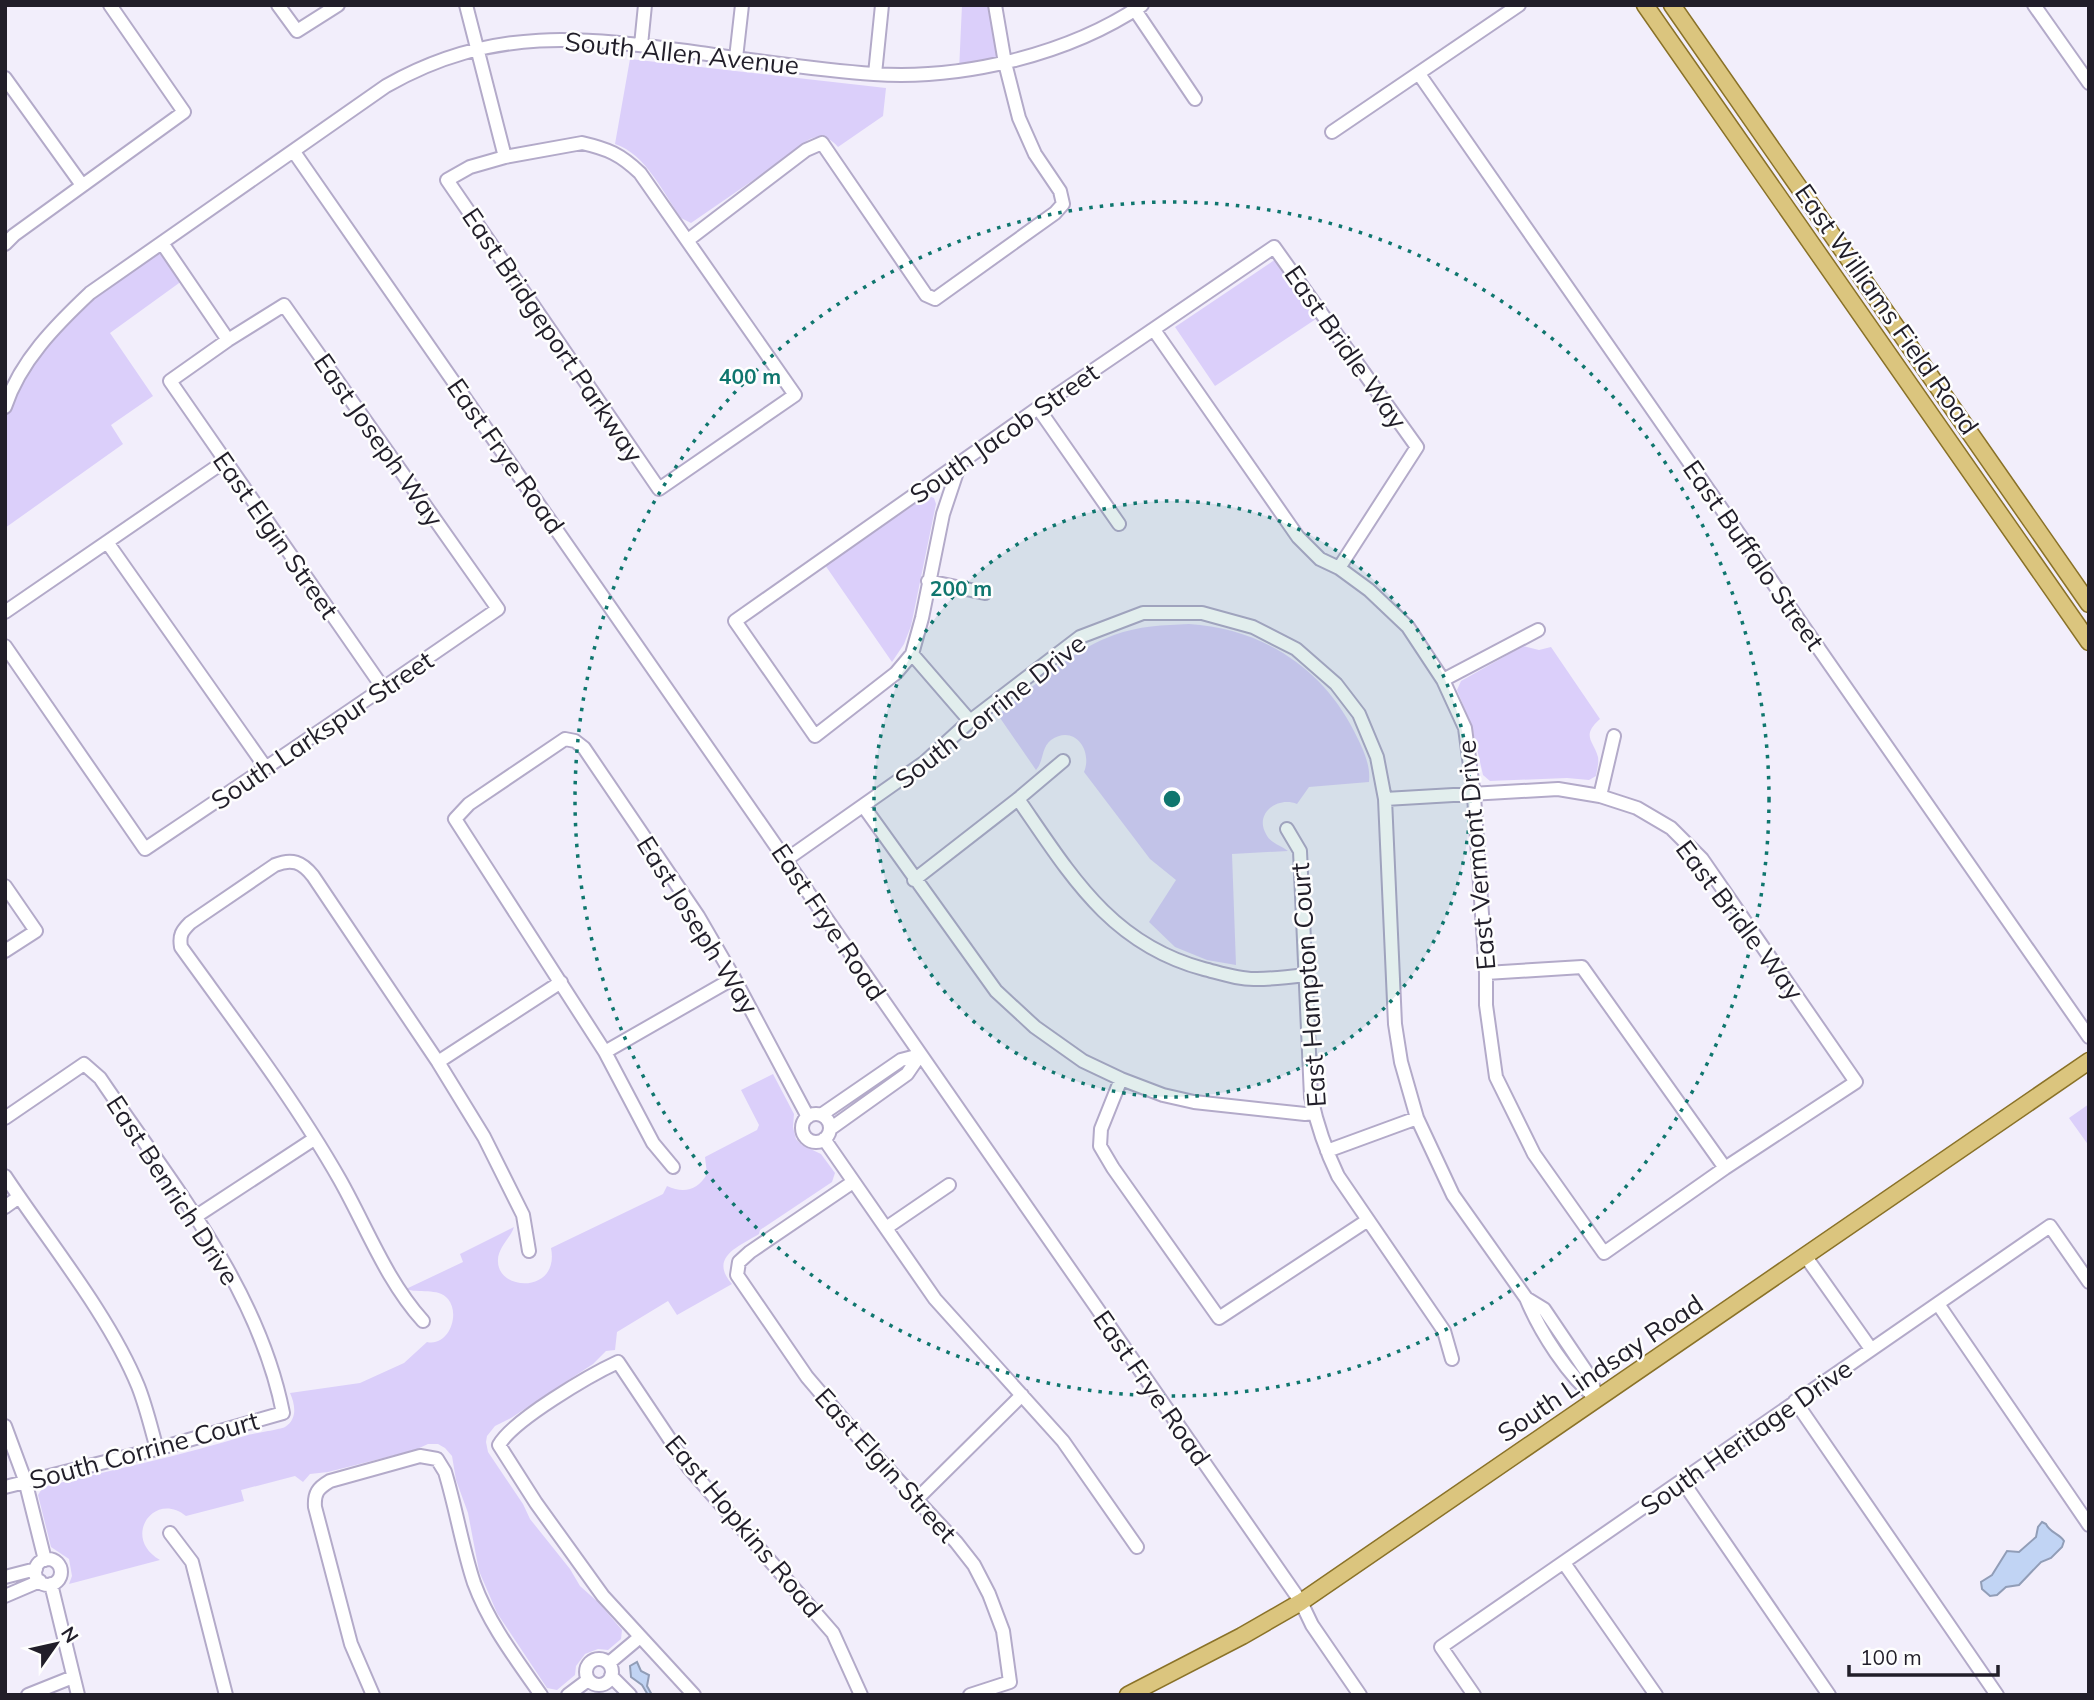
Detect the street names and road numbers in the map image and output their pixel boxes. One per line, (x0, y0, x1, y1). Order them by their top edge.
street label: South Allen Avenue (563, 24, 801, 82)
street label: East Williams Field Road (1788, 177, 1986, 441)
street label: East Bridgeport Parkway (455, 201, 651, 469)
street label: East Bridle Way (1277, 259, 1415, 435)
street label: East Joseph Way (307, 347, 451, 533)
street label: South Jacob Street (903, 356, 1105, 510)
street label: East Frye Road (440, 372, 572, 540)
street label: East Elgin Street (206, 445, 346, 625)
street label: East Buffalo Street (1676, 454, 1832, 656)
street label: South Corrine Drive (888, 626, 1092, 796)
street label: South Larkspur Street (205, 643, 439, 817)
street label: East Vermont Drive (1449, 738, 1503, 972)
street label: East Joseph Way (630, 830, 766, 1020)
street label: East Bridle Way (1669, 833, 1811, 1007)
street label: East Frye Road (764, 837, 894, 1007)
street label: East Hampton Court (1283, 862, 1333, 1108)
street label: East Benrich Drive (99, 1089, 247, 1291)
street label: South Lindsay Road (1491, 1287, 1709, 1449)
street label: East Frye Road (1086, 1304, 1218, 1472)
street label: South Heritage Drive (1634, 1352, 1858, 1522)
street label: East Elgin Street (808, 1381, 964, 1549)
street label: South Corrine Court (26, 1404, 262, 1496)
street label: East Hopkins Road (658, 1428, 830, 1624)

